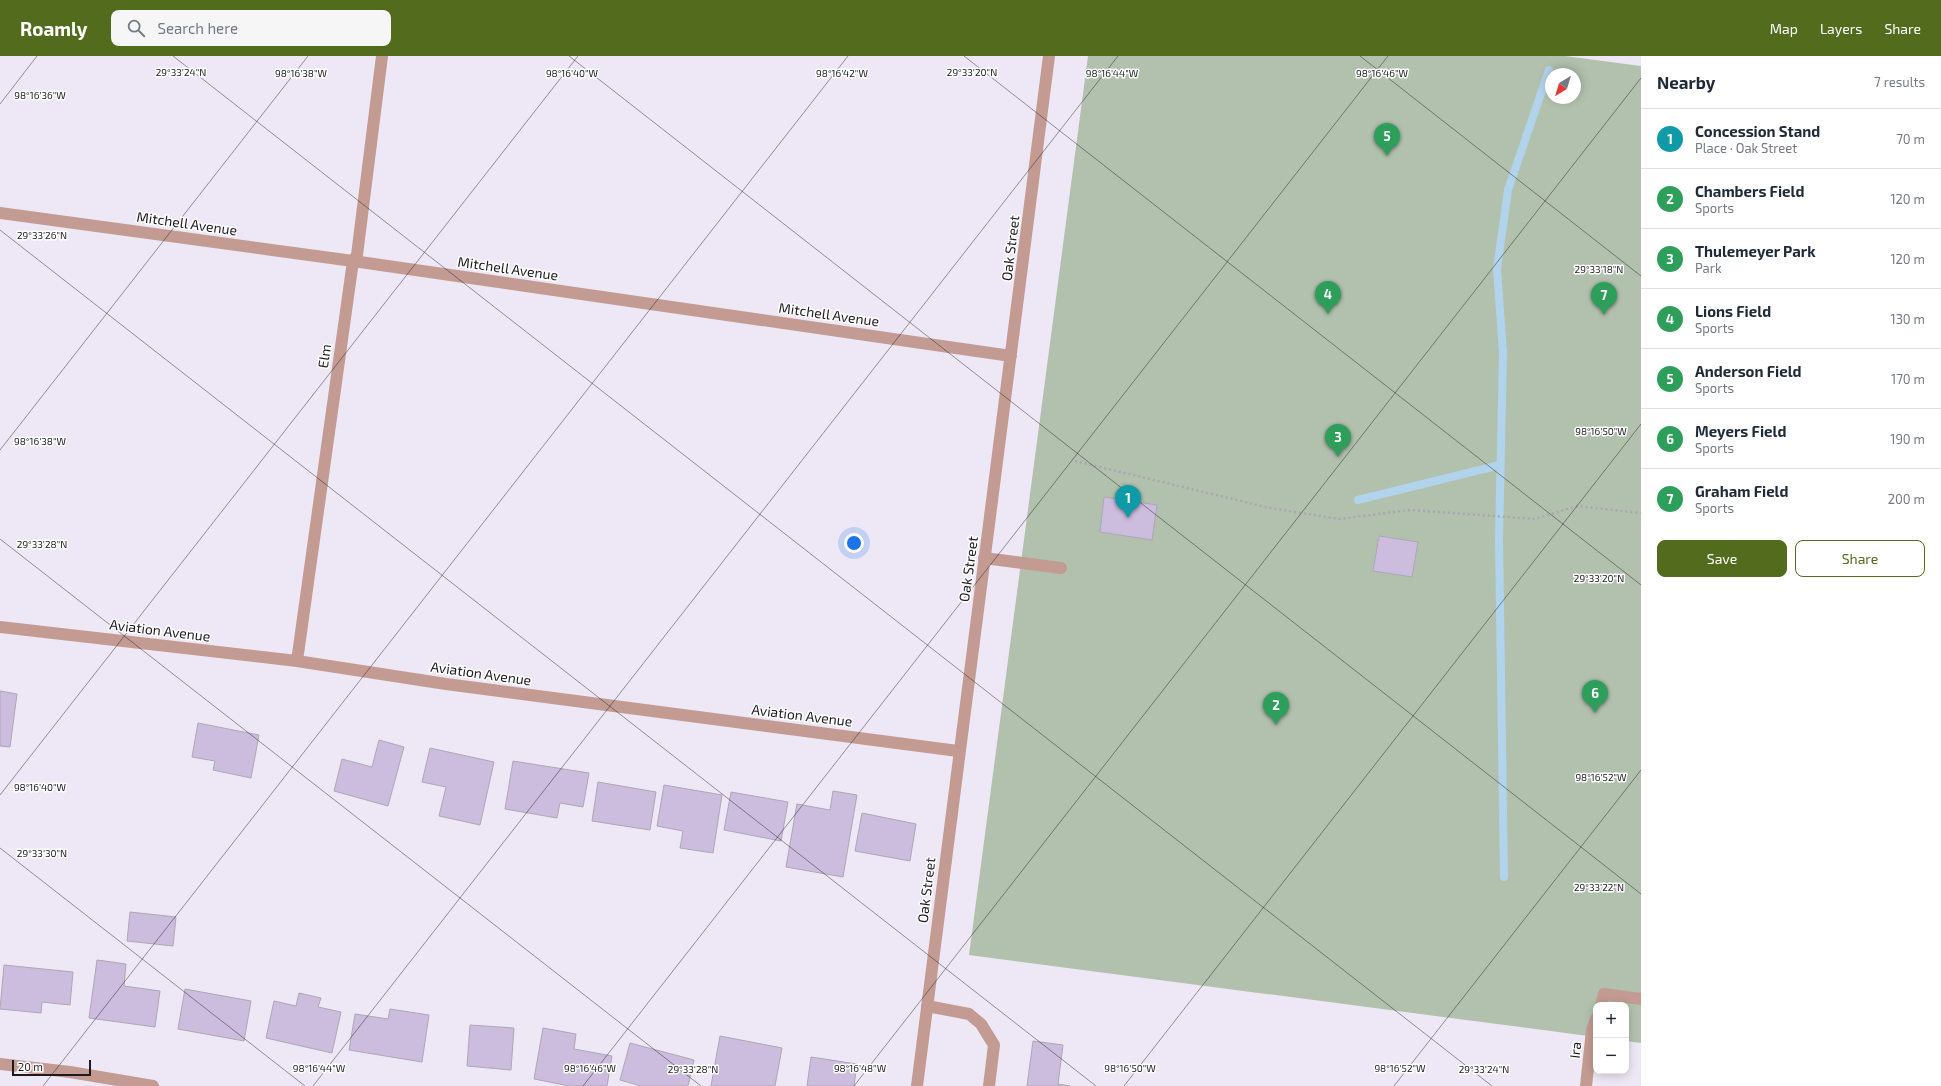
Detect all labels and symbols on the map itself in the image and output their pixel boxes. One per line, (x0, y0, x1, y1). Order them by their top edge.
text: 29°33'24"N (156, 66, 206, 78)
text: 29°33'20"N (947, 66, 997, 78)
text: 98°16'38"W (275, 67, 327, 79)
text: 98°16'40"W (546, 67, 599, 79)
text: 98°16'42"W (816, 67, 868, 79)
text: 98°16'44"W (1086, 67, 1139, 79)
text: 98°16'46"W (1356, 67, 1408, 79)
north arrow (1545, 68, 1581, 104)
text: 98°16'36"W (14, 89, 66, 101)
pin: 5 (1374, 123, 1400, 156)
street label: Mitchell Avenue (136, 208, 238, 238)
street label: Oak Street (998, 214, 1022, 282)
text: 29°33'26"N (17, 229, 67, 241)
street label: Mitchell Avenue (457, 253, 559, 283)
text: 29°33'18"N (1575, 263, 1623, 275)
pin: 4 (1315, 281, 1341, 314)
pin: 7 (1591, 282, 1617, 315)
street label: Mitchell Avenue (778, 299, 880, 329)
street label: Elm (314, 343, 334, 369)
pin: 3 (1325, 424, 1351, 457)
text: 98°16'50"W (1575, 425, 1627, 437)
text: 98°16'38"W (14, 435, 66, 447)
pin: 1 (1115, 485, 1141, 518)
your location (844, 533, 864, 553)
street label: Oak Street (955, 535, 981, 603)
text: 29°33'28"N (17, 538, 67, 550)
text: 29°33'20"N (1574, 572, 1624, 584)
street label: Aviation Avenue (109, 615, 211, 645)
street label: Aviation Avenue (430, 658, 532, 688)
pin: 6 (1582, 680, 1608, 713)
pin: 2 (1263, 692, 1289, 725)
street label: Aviation Avenue (751, 700, 853, 730)
text: 98°16'52"W (1575, 771, 1627, 783)
text: 98°16'40"W (14, 781, 67, 793)
text: 29°33'30"N (17, 847, 67, 859)
street label: Oak Street (914, 856, 938, 924)
text: 29°33'22"N (1574, 881, 1624, 893)
street label: Ira (1566, 1041, 1584, 1059)
scale bar (12, 1058, 91, 1077)
text: 98°16'44"W (293, 1062, 346, 1074)
text: 98°16'46"W (564, 1062, 616, 1074)
text: 98°16'48"W (834, 1062, 887, 1074)
text: 98°16'50"W (1104, 1062, 1156, 1074)
text: 98°16'52"W (1374, 1062, 1426, 1074)
text: 29°33'28"N (668, 1063, 718, 1075)
text: 29°33'24"N (1459, 1063, 1509, 1075)

